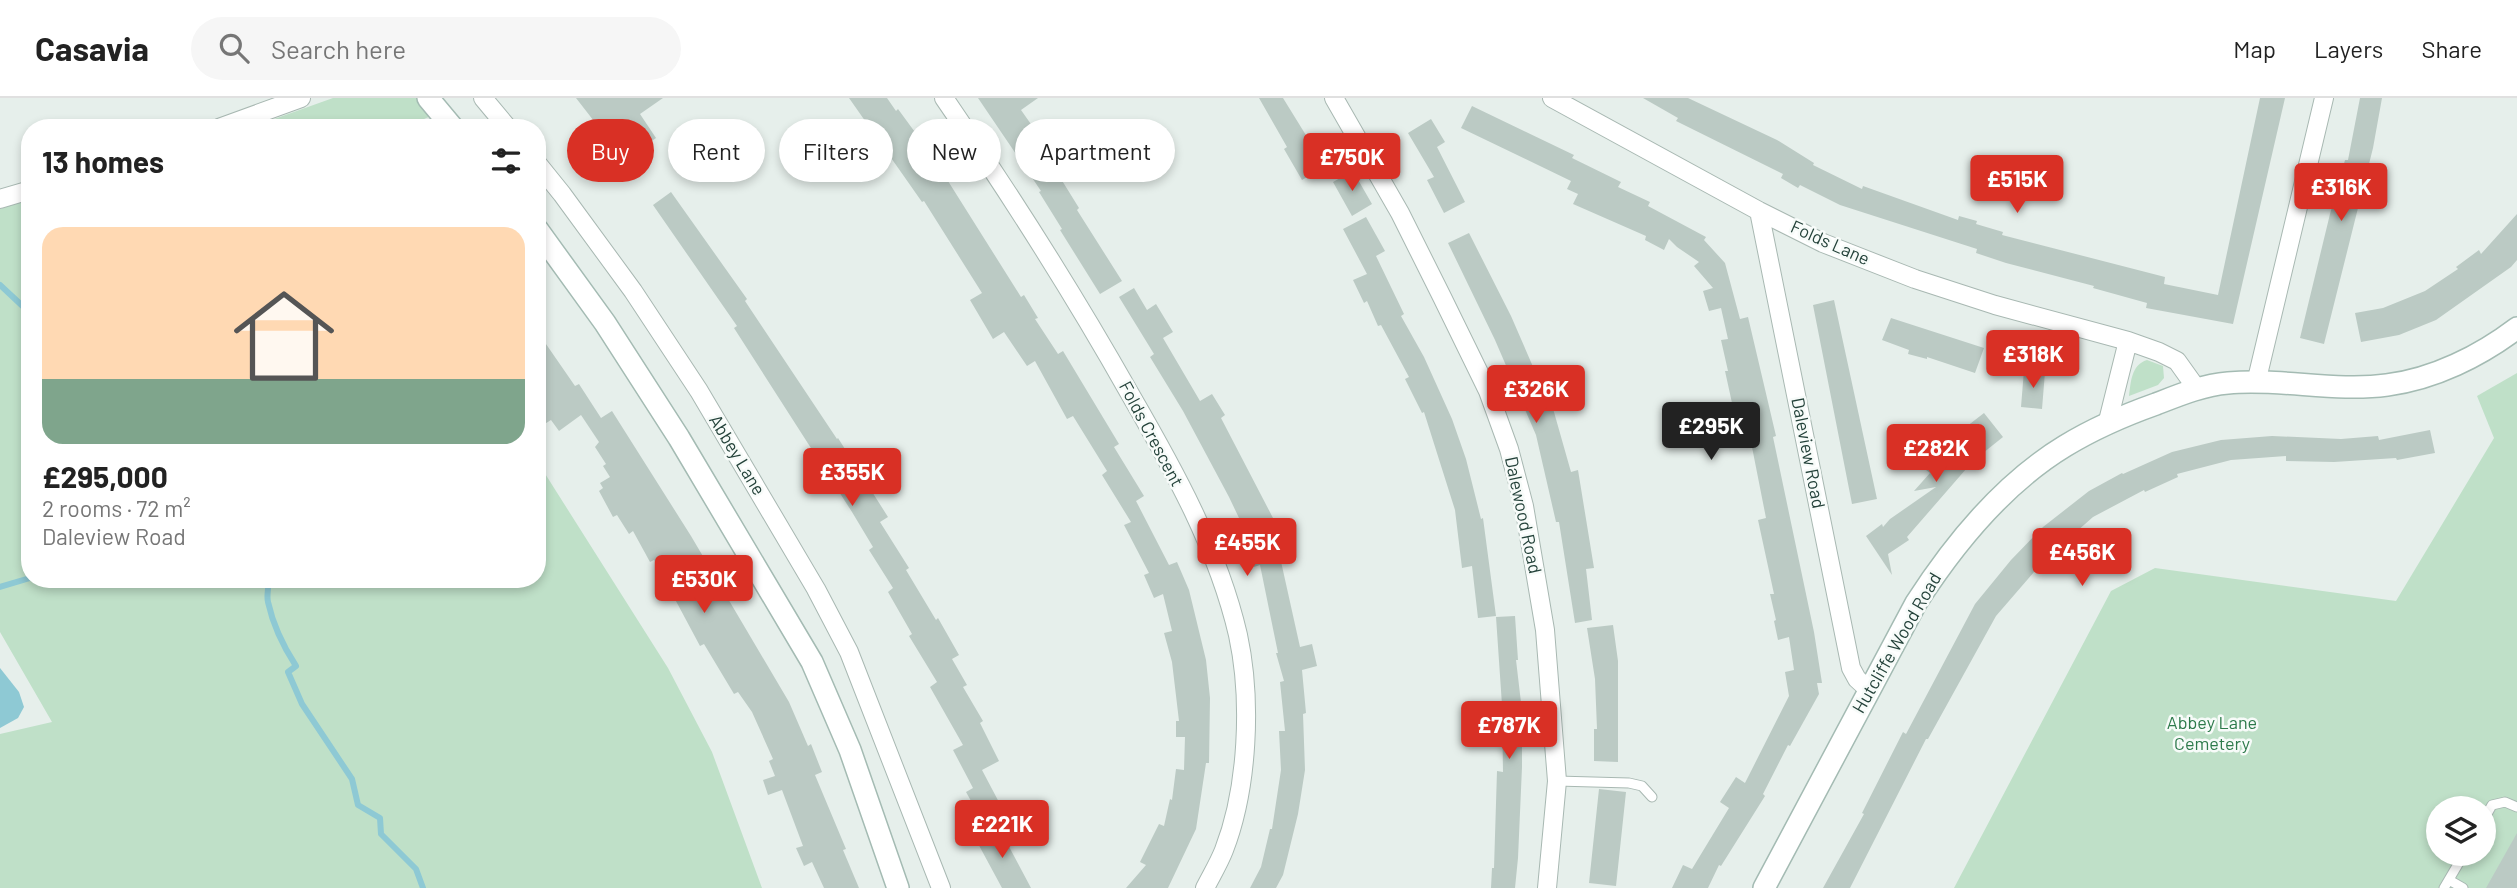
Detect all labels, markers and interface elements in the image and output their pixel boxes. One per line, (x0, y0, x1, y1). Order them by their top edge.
search box (191, 17, 681, 80)
text: Casavia (35, 28, 149, 68)
icon: search (215, 29, 253, 67)
text: Search here (271, 33, 406, 64)
text: Map (2233, 34, 2276, 63)
text: Layers (2314, 34, 2383, 63)
text: Share (2421, 34, 2482, 63)
chip: Buy (567, 119, 654, 182)
chip: Rent (668, 119, 765, 182)
chip: Filters (779, 119, 893, 182)
chip: New (907, 119, 1001, 182)
chip: Apartment (1015, 119, 1175, 182)
pin: £750K (1303, 134, 1401, 193)
icon: filters (487, 142, 525, 180)
text: £750K (1319, 142, 1385, 170)
text: 13 homes (42, 143, 164, 179)
pin: £515K (1968, 156, 2066, 215)
text: £515K (1986, 164, 2048, 192)
pin: £316K (2292, 164, 2390, 223)
text: £316K (2310, 172, 2372, 200)
street label: Folds Lane (1787, 215, 1873, 269)
icon: home (221, 273, 347, 399)
pin: £318K (1984, 330, 2082, 390)
text: £318K (2002, 339, 2064, 367)
pin: £326K (1487, 366, 1585, 425)
text: £326K (1503, 374, 1569, 402)
street label: Folds Crescent (1115, 377, 1189, 490)
street label: Daleview Road (1787, 395, 1831, 510)
pin: £295K (1662, 402, 1760, 462)
street label: Abbey Lane (705, 410, 771, 499)
text: £295K (1678, 411, 1744, 439)
pin: £282K (1887, 424, 1985, 484)
text: £282K (1903, 433, 1969, 461)
pin: £355K (803, 448, 901, 508)
street label: Dalewood Road (1501, 454, 1547, 575)
text: £355K (819, 457, 885, 485)
text: £295,000 (42, 458, 168, 494)
text: 2 rooms · 72 m² (42, 494, 191, 522)
pin: £455K (1198, 518, 1296, 578)
text: Daleview Road (42, 522, 186, 550)
text: £455K (1213, 527, 1281, 555)
pin: £456K (2033, 528, 2131, 588)
text: £456K (2048, 537, 2116, 565)
pin: £530K (655, 556, 753, 615)
text: £530K (671, 564, 737, 592)
street label: Hutcliffe Wood Road (1847, 568, 1945, 717)
pin: £787K (1460, 702, 1558, 761)
text: £787K (1477, 710, 1541, 738)
park label: Abbey Lane Cemetery (2167, 711, 2257, 754)
map controls (2426, 796, 2496, 866)
button: layers (2426, 796, 2496, 866)
pin: £221K (953, 800, 1051, 860)
text: £221K (971, 809, 1033, 837)

